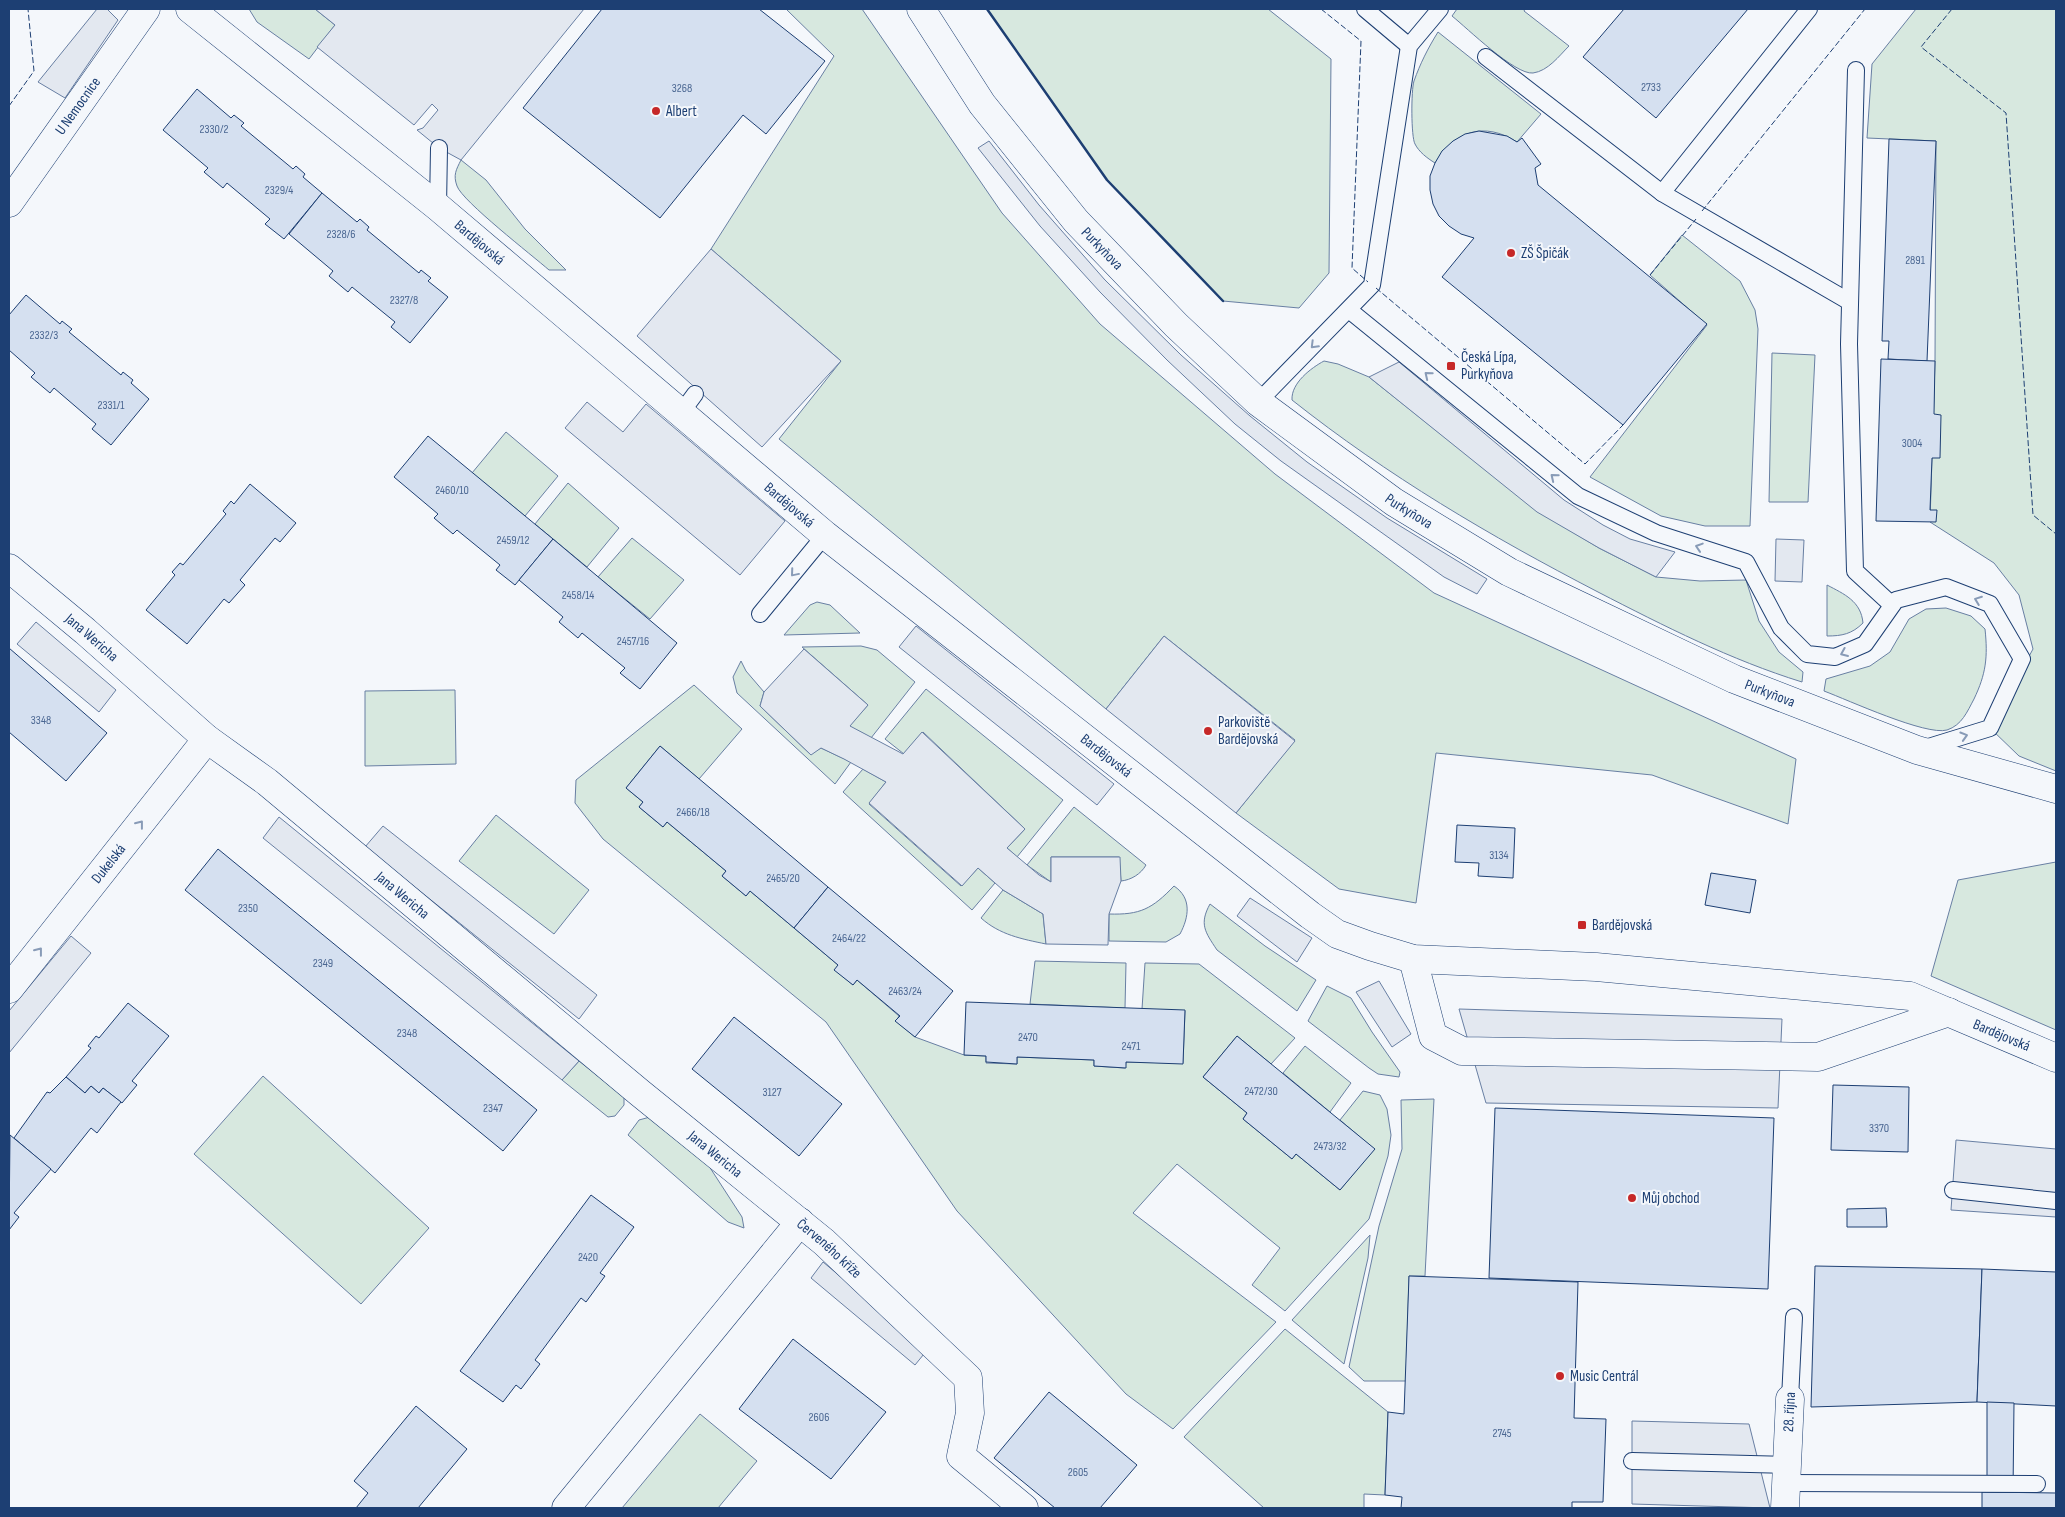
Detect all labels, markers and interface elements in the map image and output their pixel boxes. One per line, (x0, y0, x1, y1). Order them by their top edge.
street label: U Nemocnice (51, 73, 105, 139)
house number: 2733 (1641, 80, 1661, 95)
house number: 3268 (672, 81, 692, 96)
place label: Albert (665, 102, 697, 121)
marker: Albert (650, 105, 662, 117)
house number: 2330/2 (200, 122, 228, 137)
house number: 2329/4 (265, 183, 293, 198)
street label: Bardějovská (450, 216, 509, 270)
street label: Purkyňova (1077, 223, 1127, 274)
house number: 2328/6 (327, 227, 355, 242)
place label: ZŠ Špičák (1521, 244, 1569, 263)
marker: ZŠ Špičák (1505, 247, 1517, 259)
house number: 2891 (1905, 253, 1926, 268)
house number: 2327/8 (390, 293, 418, 308)
house number: 2332/3 (30, 328, 58, 343)
one-way arrow (1311, 339, 1320, 348)
place label: Česká Lípa, Purkyňova (1461, 348, 1517, 384)
marker: Česká Lípa, Purkyňova (1445, 360, 1457, 372)
one-way arrow (1425, 372, 1434, 380)
house number: 2331/1 (97, 398, 125, 413)
house number: 3004 (1902, 436, 1922, 451)
one-way arrow (1551, 473, 1560, 482)
street label: Bardějovská (760, 478, 818, 532)
house number: 2460/10 (435, 483, 469, 498)
street label: Purkyňova (1381, 490, 1436, 533)
house number: 2459/12 (497, 533, 529, 548)
one-way arrow (1696, 543, 1704, 553)
one-way arrow (791, 567, 800, 576)
house number: 2458/14 (562, 588, 594, 603)
one-way arrow (1974, 595, 1983, 606)
street label: Jana Wericha (60, 609, 122, 666)
house number: 2457/16 (617, 634, 649, 649)
one-way arrow (1840, 647, 1849, 657)
street label: Purkyňova (1742, 675, 1798, 712)
house number: 3348 (31, 713, 51, 728)
place label: Parkoviště Bardějovská (1218, 713, 1279, 749)
marker: Parkoviště Bardějovská (1202, 725, 1214, 737)
street label: Bardějovská (1076, 730, 1136, 782)
one-way arrow (1959, 732, 1968, 742)
house number: 2466/18 (676, 805, 710, 820)
one-way arrow (134, 820, 143, 829)
street label: Dukelská (87, 840, 130, 887)
house number: 3134 (1489, 848, 1509, 863)
street label: Jana Wericha (371, 867, 433, 923)
house number: 2465/20 (766, 871, 800, 886)
house number: 2350 (238, 901, 258, 916)
place label: Bardějovská (1592, 916, 1653, 935)
marker: Bardějovská (1576, 919, 1588, 931)
house number: 2464/22 (832, 931, 866, 946)
one-way arrow (33, 947, 42, 957)
house number: 2349 (313, 956, 333, 971)
house number: 2463/24 (888, 984, 922, 999)
street label: Bardějovská (1970, 1015, 2033, 1056)
house number: 2348 (397, 1026, 417, 1041)
house number: 2470 (1018, 1030, 1038, 1045)
house number: 2471 (1122, 1039, 1141, 1054)
house number: 2472/30 (1244, 1084, 1278, 1099)
house number: 3127 (762, 1085, 782, 1100)
house number: 2347 (483, 1101, 503, 1116)
house number: 3370 (1869, 1121, 1889, 1136)
street label: Jana Wericha (683, 1126, 746, 1182)
house number: 2473/32 (1313, 1139, 1347, 1154)
place label: Můj obchod (1642, 1189, 1700, 1208)
marker: Můj obchod (1626, 1192, 1638, 1204)
street label: Červeného kříže (793, 1215, 865, 1283)
house number: 2420 (578, 1250, 598, 1265)
place label: Music Centrál (1570, 1367, 1639, 1386)
marker: Music Centrál (1554, 1370, 1566, 1382)
street label: 28. října (1779, 1391, 1800, 1432)
house number: 2606 (809, 1410, 829, 1425)
house number: 2745 (1493, 1426, 1512, 1441)
house number: 2605 (1068, 1465, 1088, 1480)

